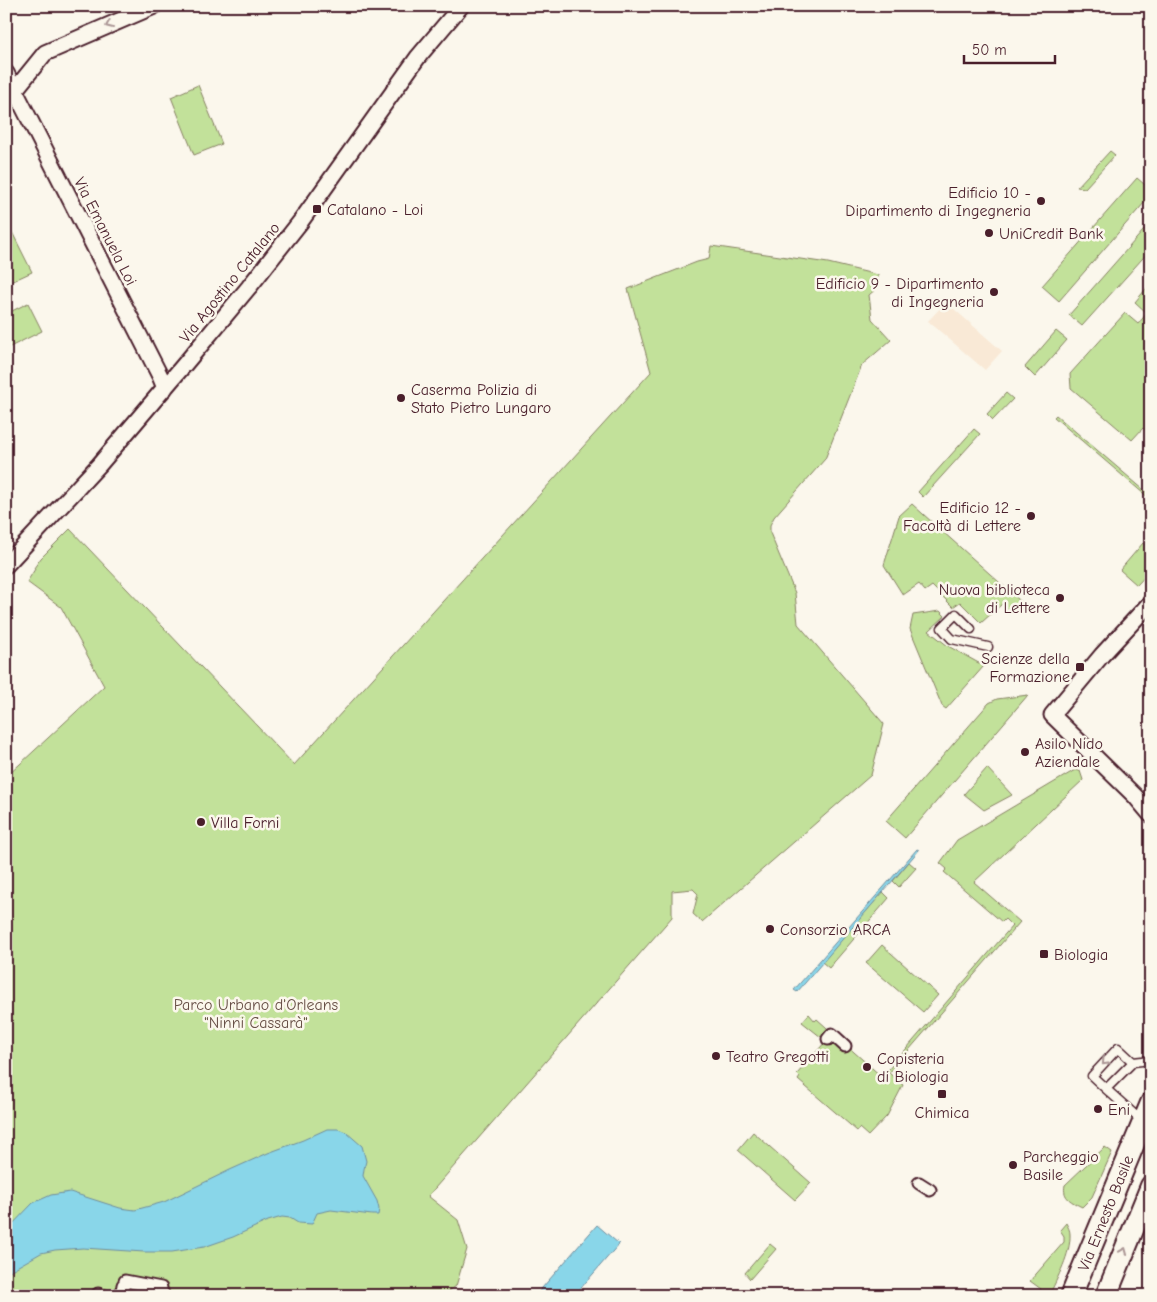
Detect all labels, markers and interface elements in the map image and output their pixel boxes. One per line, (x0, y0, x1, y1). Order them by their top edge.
one-way arrow (105, 19, 114, 30)
scale bar (964, 32, 1056, 64)
text: 50 m (972, 41, 1007, 59)
street label: Via Emanuela Loi (70, 174, 140, 289)
place label: Edificio 10 - Dipartimento di Ingegneria (845, 184, 1031, 220)
marker: Edificio 10 - Dipartimento di Ingegneria (1035, 195, 1047, 207)
place label: Catalano - Loi (327, 201, 423, 219)
marker: Catalano - Loi (311, 203, 323, 215)
street label: Via Agostino Catalano (176, 219, 284, 346)
place label: UniCredit Bank (999, 225, 1103, 243)
marker: UniCredit Bank (983, 227, 995, 239)
place label: Edificio 9 - Dipartimento di Ingegneria (816, 275, 984, 311)
marker: Edificio 9 - Dipartimento di Ingegneria (988, 286, 1000, 298)
place label: Caserma Polizia di Stato Pietro Lungaro (411, 381, 551, 417)
marker: Caserma Polizia di Stato Pietro Lungaro (395, 392, 407, 404)
place label: Edificio 12 - Facoltà di Lettere (903, 499, 1021, 535)
marker: Edificio 12 - Facoltà di Lettere (1025, 510, 1037, 522)
place label: Nuova biblioteca di Lettere (939, 581, 1050, 617)
marker: Nuova biblioteca di Lettere (1054, 592, 1066, 604)
place label: Scienze della Formazione (981, 650, 1070, 686)
marker: Scienze della Formazione (1074, 661, 1086, 673)
place label: Asilo Nido Aziendale (1035, 735, 1103, 771)
marker: Asilo Nido Aziendale (1019, 746, 1031, 758)
place label: Villa Forni (211, 814, 279, 832)
marker: Villa Forni (195, 816, 207, 828)
place label: Consorzio ARCA (780, 921, 891, 939)
marker: Consorzio ARCA (764, 923, 776, 935)
place label: Biologia (1054, 946, 1108, 964)
marker: Biologia (1038, 948, 1050, 960)
park label: Parco Urbano d'Orleans "Ninni Cassarà" (174, 996, 339, 1032)
place label: Teatro Gregotti (726, 1048, 829, 1066)
marker: Teatro Gregotti (710, 1050, 722, 1062)
place label: Copisteria di Biologia (877, 1050, 949, 1086)
one-way arrow (1102, 1056, 1111, 1065)
marker: Copisteria di Biologia (861, 1061, 873, 1073)
marker: Chimica (936, 1088, 948, 1100)
place label: Eni (1108, 1101, 1130, 1119)
marker: Eni (1092, 1103, 1104, 1115)
place label: Chimica (915, 1104, 969, 1122)
place label: Parcheggio Basile (1023, 1148, 1099, 1184)
street label: Via Ernesto Basile (1075, 1153, 1137, 1274)
marker: Parcheggio Basile (1007, 1159, 1019, 1171)
one-way arrow (1118, 1247, 1128, 1256)

